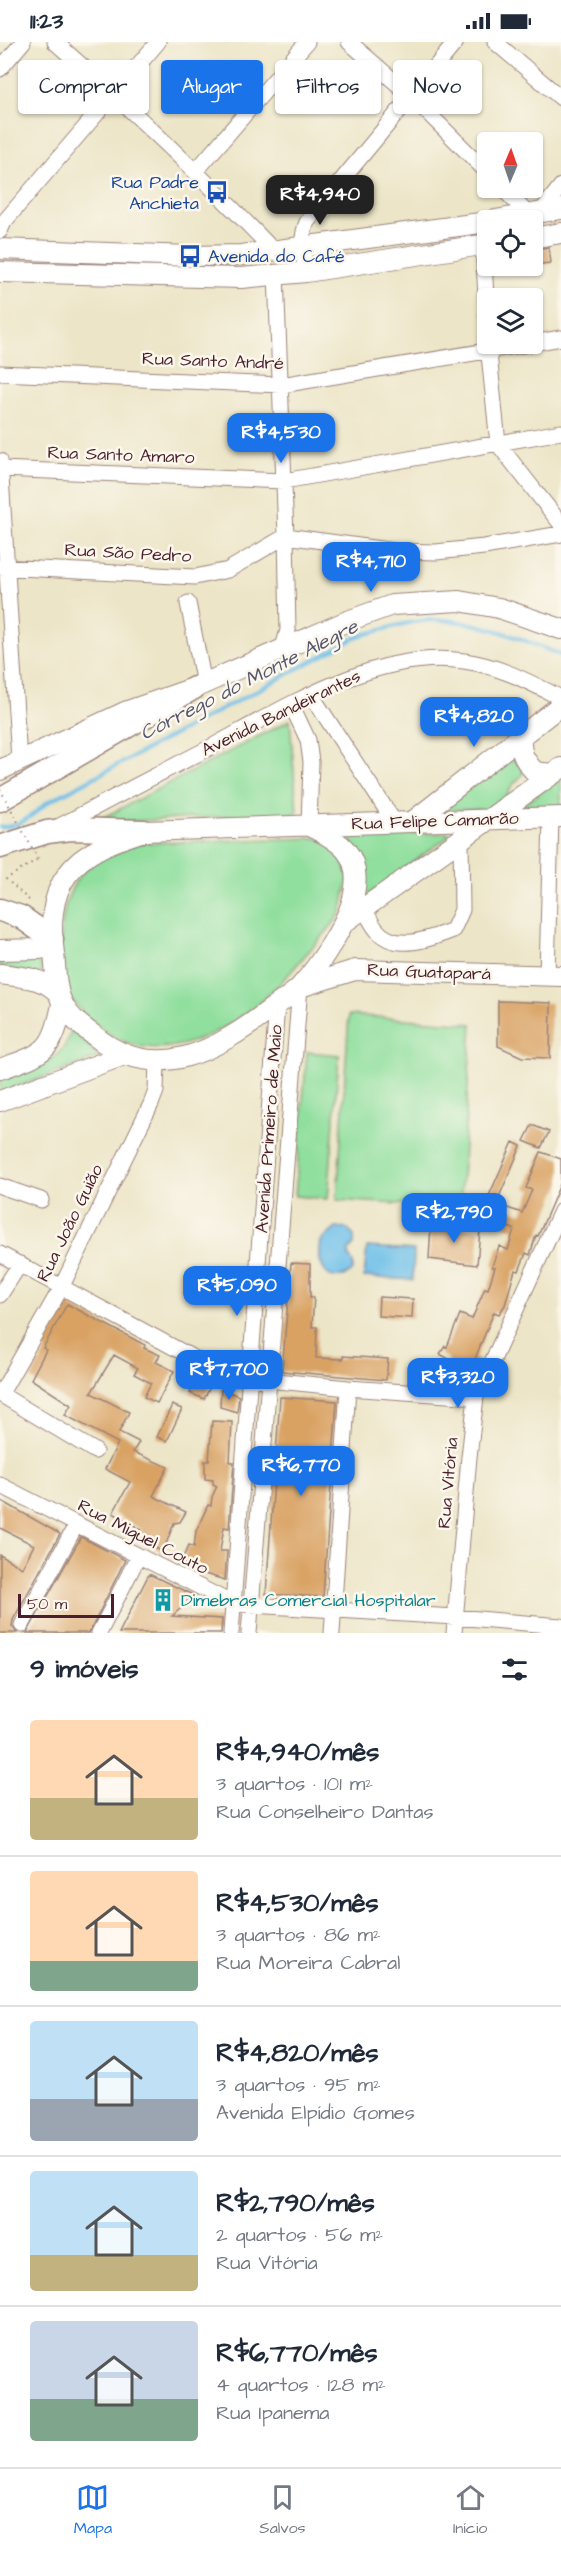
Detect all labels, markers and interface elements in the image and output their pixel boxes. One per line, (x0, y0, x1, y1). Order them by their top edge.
text: 11:23 (30, 6, 63, 37)
chip: Comprar (18, 60, 149, 114)
chip: Alugar (161, 60, 263, 114)
chip: Filtros (275, 60, 381, 114)
chip: Novo (393, 60, 482, 114)
north arrow (477, 132, 543, 198)
map controls (477, 132, 543, 354)
place label: Rua Padre Anchieta (111, 170, 199, 216)
pin: R$4,940 (265, 175, 375, 226)
bus stop icon: Rua Padre Anchieta (204, 179, 230, 205)
text: R$4,940 (280, 180, 360, 208)
button: locate (477, 210, 543, 276)
bus stop icon: Avenida do Café (177, 243, 203, 269)
place label: Avenida do Café (208, 244, 345, 269)
button: layers (477, 288, 543, 354)
street label: Rua Santo André (142, 346, 285, 376)
pin: R$4,530 (226, 413, 336, 464)
text: R$4,530 (241, 418, 321, 446)
street label: Rua Santo Amaro (47, 440, 195, 470)
street label: Rua São Pedro (64, 537, 192, 569)
pin: R$4,710 (316, 542, 426, 593)
text: R$4,710 (336, 547, 406, 575)
water label: Córrego do Monte Alegre (135, 612, 364, 748)
street label: Avenida Bandeirantes (197, 663, 365, 763)
pin: R$4,820 (419, 697, 529, 748)
text: R$4,820 (434, 702, 514, 730)
street label: Rua Felipe Camarão (351, 806, 519, 836)
street label: Rua Guatapará (367, 957, 491, 987)
street label: Avenida Primeiro de Maio (249, 1024, 289, 1234)
street label: Rua João Guião (31, 1160, 109, 1286)
pin: R$2,790 (399, 1193, 509, 1244)
text: R$2,790 (416, 1198, 492, 1226)
pin: R$5,090 (182, 1266, 292, 1317)
text: R$5,090 (197, 1271, 277, 1299)
pin: R$7,700 (174, 1350, 284, 1401)
text: R$7,700 (190, 1355, 268, 1383)
pin: R$3,320 (403, 1358, 513, 1409)
text: R$3,320 (421, 1363, 495, 1391)
street label: Rua Vitória (432, 1436, 464, 1530)
pin: R$6,770 (246, 1446, 356, 1497)
text: R$6,770 (262, 1451, 340, 1479)
street label: Rua Miguel Couto (73, 1493, 213, 1582)
building icon: Dimebras Comercial Hospitalar (150, 1587, 176, 1613)
place label: Dimebras Comercial Hospitalar (181, 1588, 436, 1613)
scale bar (18, 1591, 114, 1618)
text: 50 m (27, 1593, 67, 1615)
text: 9 imóveis (30, 1651, 139, 1687)
icon: filters (498, 1653, 531, 1686)
text: R$4,940/mês (216, 1734, 379, 1770)
icon: home (78, 1744, 150, 1816)
text: 3 quartos · 101 m² (216, 1770, 373, 1798)
text: Rua Conselheiro Dantas (216, 1798, 434, 1826)
text: R$4,530/mês (216, 1885, 379, 1921)
icon: home (78, 1895, 150, 1967)
text: 3 quartos · 86 m² (216, 1921, 381, 1949)
text: Rua Moreira Cabral (216, 1949, 400, 1977)
text: R$4,820/mês (216, 2035, 379, 2071)
icon: home (78, 2045, 150, 2117)
text: 3 quartos · 95 m² (216, 2071, 381, 2099)
text: Avenida Elpídio Gomes (216, 2099, 415, 2127)
text: R$2,790/mês (216, 2185, 375, 2221)
icon: home (78, 2195, 150, 2267)
text: 2 quartos · 56 m² (216, 2221, 383, 2249)
text: Rua Vitória (216, 2249, 318, 2277)
text: R$6,770/mês (216, 2335, 378, 2371)
icon: home (78, 2345, 150, 2417)
text: 4 quartos · 128 m² (216, 2371, 386, 2399)
text: Rua Ipanema (216, 2399, 330, 2427)
tab: Mapa (74, 2481, 112, 2539)
tab: Salvos (259, 2481, 306, 2539)
tab: Início (453, 2481, 487, 2539)

